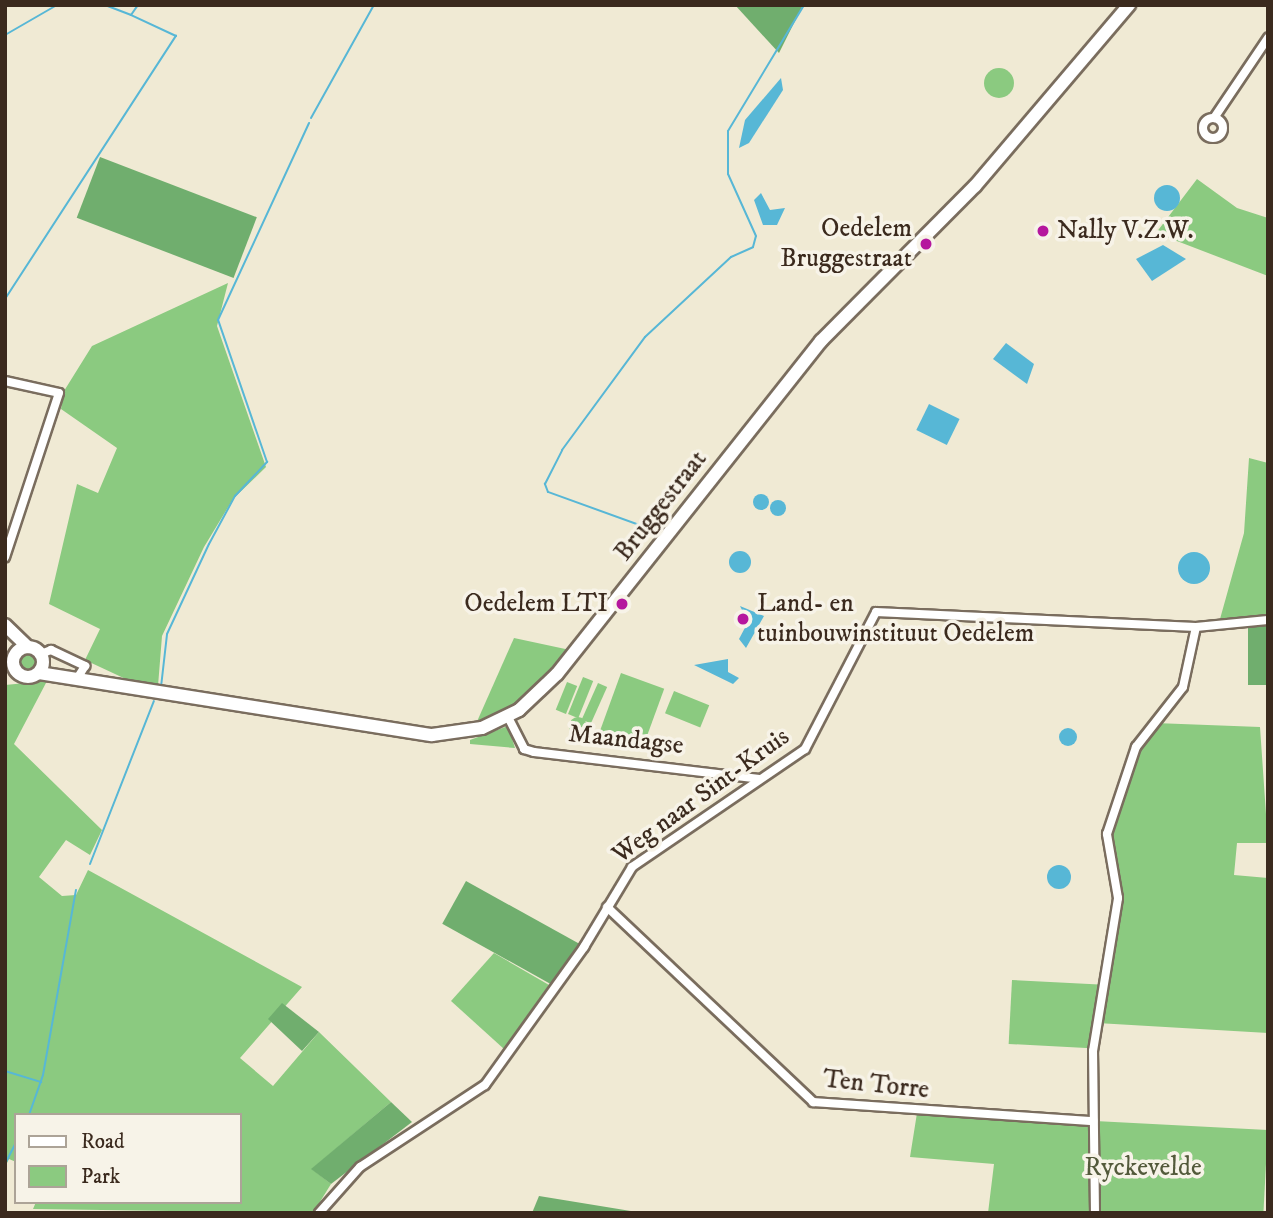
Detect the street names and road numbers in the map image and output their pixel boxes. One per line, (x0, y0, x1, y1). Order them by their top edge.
street label: Bruggestraat (608, 444, 714, 568)
street label: Maandagse (567, 718, 685, 762)
street label: Weg naar Sint-Kruis (606, 721, 796, 871)
street label: Ten Torre (821, 1064, 931, 1106)

